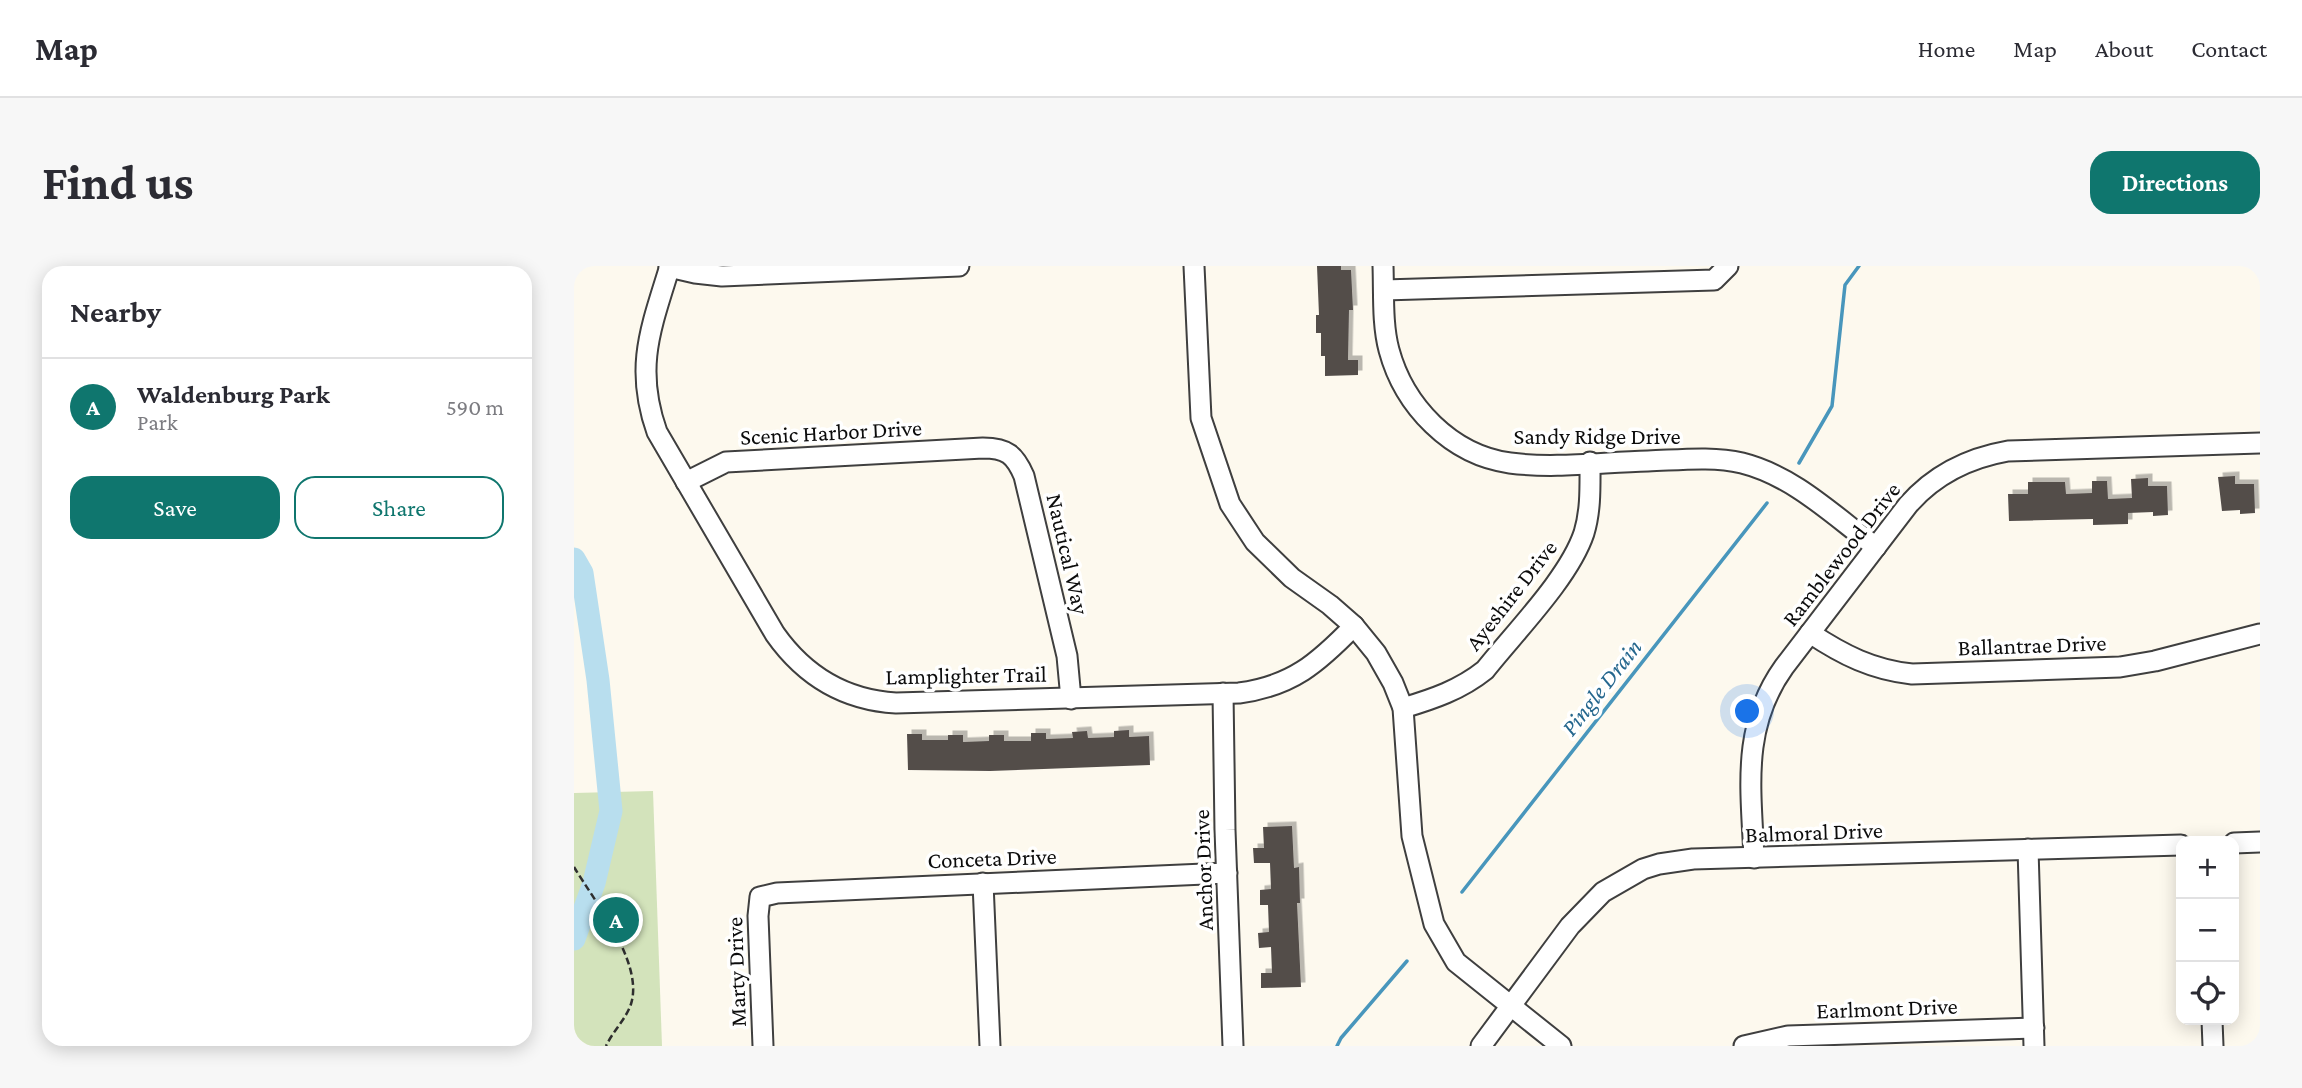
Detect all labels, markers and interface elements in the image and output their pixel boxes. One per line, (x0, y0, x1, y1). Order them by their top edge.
text: Map (35, 30, 98, 67)
text: Home (1918, 35, 1975, 62)
text: Map (2013, 35, 2057, 62)
text: About (2095, 35, 2153, 62)
text: Contact (2191, 35, 2267, 62)
button: Directions (2090, 151, 2260, 214)
text: Find us (42, 155, 194, 210)
text: Nearby (70, 295, 161, 328)
text: Waldenburg Park (137, 380, 330, 409)
text: A (86, 394, 100, 420)
text: 590 m (446, 394, 504, 420)
text: Park (137, 409, 178, 435)
street label: Scenic Harbor Drive (739, 414, 923, 450)
street label: Sandy Ridge Drive (1513, 423, 1681, 449)
button: Save (70, 476, 280, 539)
button: Share (294, 476, 504, 539)
street label: Ramblewood Drive (1777, 477, 1905, 631)
street label: Nautical Way (1041, 491, 1095, 617)
street label: Ayeshire Drive (1460, 535, 1562, 655)
street label: Ballantrae Drive (1957, 629, 2107, 661)
water label: Pingle Drain (1555, 634, 1647, 740)
street label: Lamplighter Trail (885, 661, 1047, 689)
your location (1730, 694, 1764, 728)
street label: Anchor Drive (1188, 809, 1218, 931)
street label: Balmoral Drive (1745, 817, 1883, 847)
map controls (2176, 836, 2239, 1025)
button: + (2176, 836, 2239, 899)
street label: Conceta Drive (927, 843, 1057, 873)
pin: A (593, 894, 639, 946)
button: − (2176, 899, 2239, 962)
street label: Marty Drive (721, 916, 751, 1028)
button: locate (2176, 962, 2239, 1025)
street label: Earlmont Drive (1816, 993, 1958, 1023)

